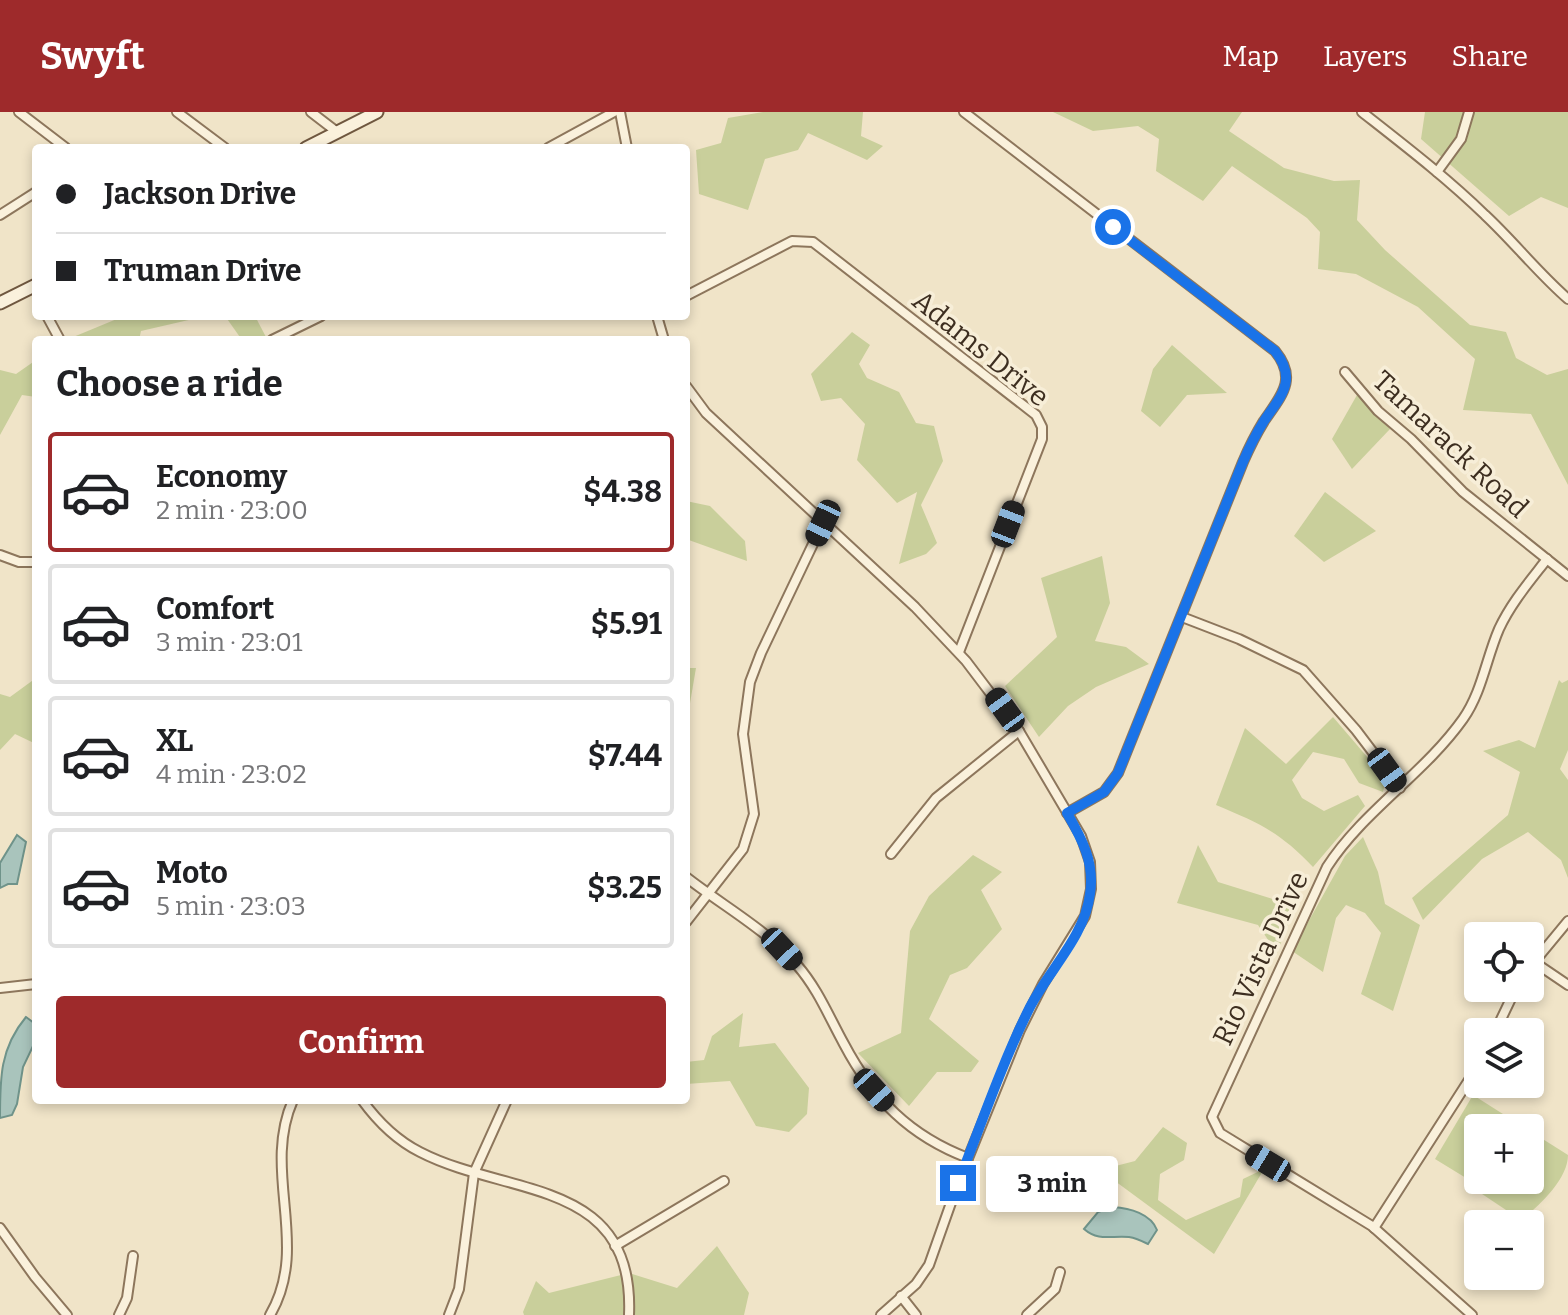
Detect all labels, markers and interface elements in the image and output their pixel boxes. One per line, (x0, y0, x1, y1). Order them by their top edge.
text: Swyft (40, 33, 145, 79)
text: Map (1222, 40, 1279, 73)
text: Layers (1323, 40, 1407, 73)
text: Share (1451, 40, 1528, 73)
text: Jackson Drive (104, 176, 296, 212)
route start (1095, 209, 1131, 245)
text: Truman Drive (104, 253, 302, 289)
street label: Adams Drive (906, 283, 1055, 413)
text: Choose a ride (56, 362, 283, 406)
street label: Tamarack Road (1366, 364, 1535, 525)
icon: car (60, 456, 132, 528)
text: Economy (156, 459, 287, 495)
text: $4.38 (583, 474, 662, 510)
text: 2 min · 23:00 (156, 495, 308, 526)
car (802, 496, 844, 550)
car (988, 497, 1028, 551)
icon: car (60, 588, 132, 660)
text: Comfort (156, 591, 274, 627)
text: $5.91 (591, 606, 662, 642)
text: 3 min · 23:01 (156, 627, 303, 658)
car (981, 684, 1029, 736)
icon: car (60, 720, 132, 792)
text: XL (156, 723, 193, 759)
text: $7.44 (588, 738, 662, 774)
car (1363, 744, 1411, 796)
text: 4 min · 23:02 (156, 759, 307, 790)
icon: car (60, 852, 132, 924)
text: Moto (156, 855, 228, 891)
street label: Rio Vista Drive (1206, 866, 1315, 1050)
text: $3.25 (587, 870, 662, 906)
text: 5 min · 23:03 (156, 891, 306, 922)
map controls (1464, 922, 1544, 1290)
button: locate (1464, 922, 1544, 1002)
car (757, 923, 807, 975)
button: Confirm (56, 996, 666, 1088)
button: layers (1464, 1018, 1544, 1098)
car (849, 1064, 899, 1116)
button: + (1464, 1114, 1544, 1194)
car (1241, 1140, 1295, 1186)
callout: 3 min (986, 1155, 1118, 1211)
route end (940, 1165, 976, 1201)
text: 3 min (1017, 1168, 1087, 1199)
button: − (1464, 1210, 1544, 1290)

